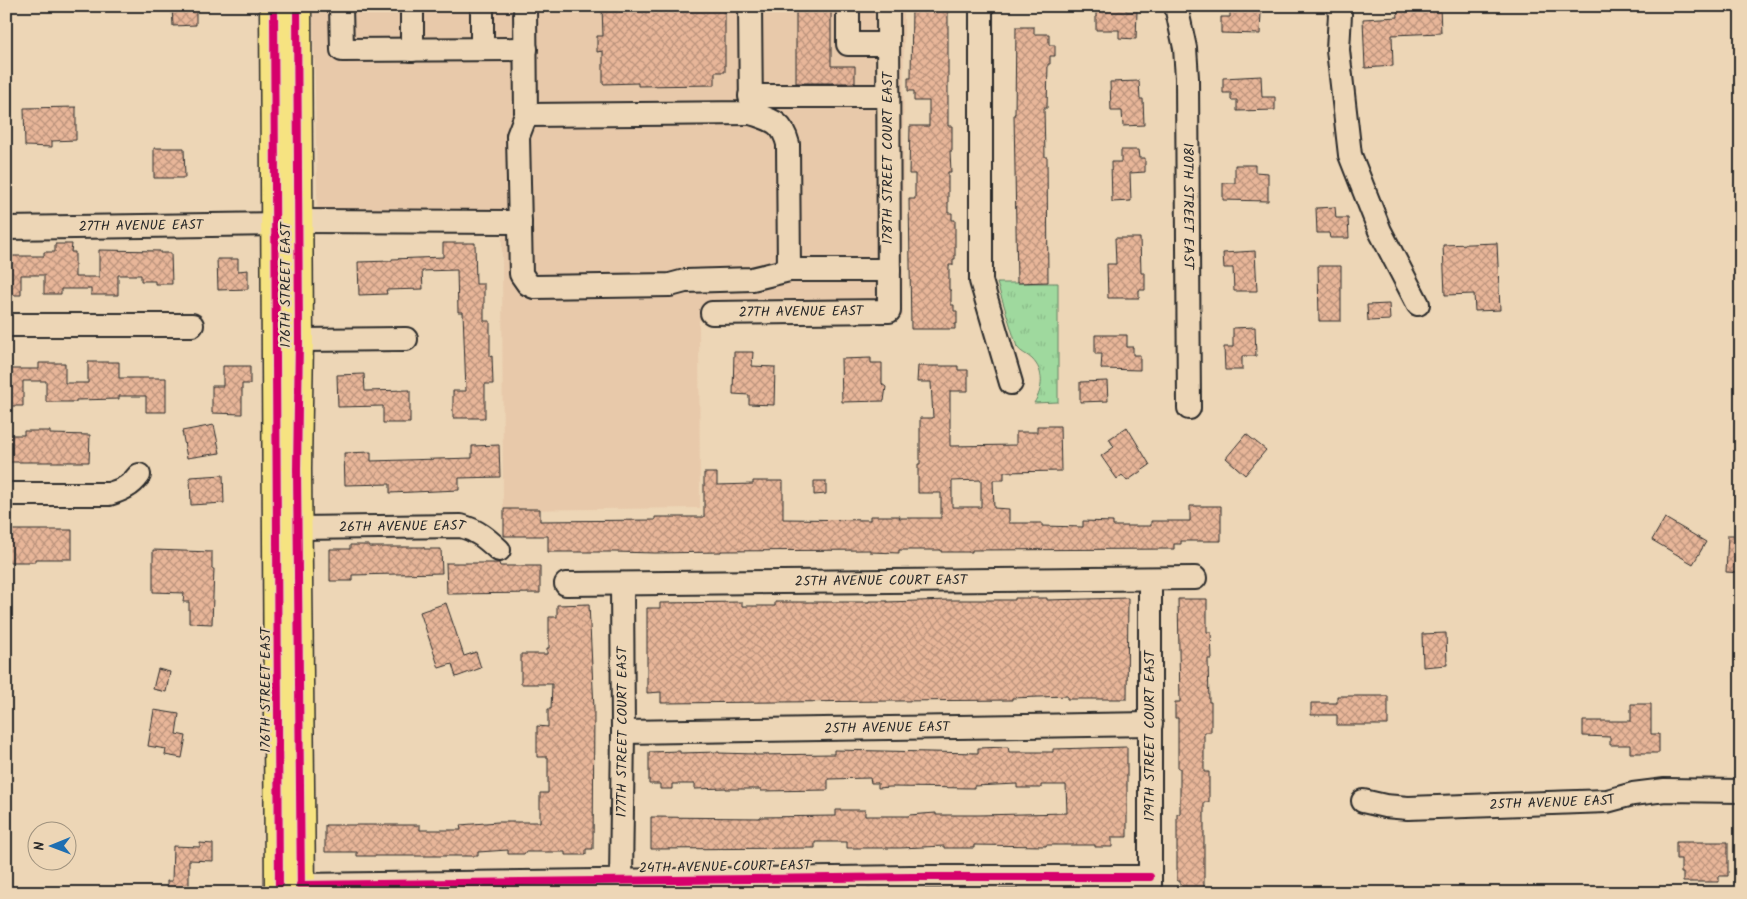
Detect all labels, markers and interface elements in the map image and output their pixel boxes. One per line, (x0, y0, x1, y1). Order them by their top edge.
street label: 178TH STREET COURT EAST (877, 70, 899, 244)
street label: 180TH STREET EAST (1176, 143, 1199, 271)
street label: 27TH AVENUE EAST (79, 214, 205, 238)
street label: 176TH STREET EAST (275, 221, 297, 348)
street label: 27TH AVENUE EAST (739, 300, 865, 324)
street label: 26TH AVENUE EAST (339, 514, 469, 538)
street label: 25TH AVENUE COURT EAST (795, 569, 969, 593)
street label: 176TH STREET EAST (255, 626, 277, 753)
street label: 177TH STREET COURT EAST (611, 645, 634, 818)
street label: 179TH STREET COURT EAST (1139, 649, 1161, 822)
street label: 25TH AVENUE EAST (824, 716, 951, 740)
street label: 25TH AVENUE EAST (1489, 788, 1619, 816)
north arrow (28, 822, 78, 872)
text: N (29, 841, 51, 851)
street label: 24TH AVENUE COURT EAST (639, 854, 813, 880)

